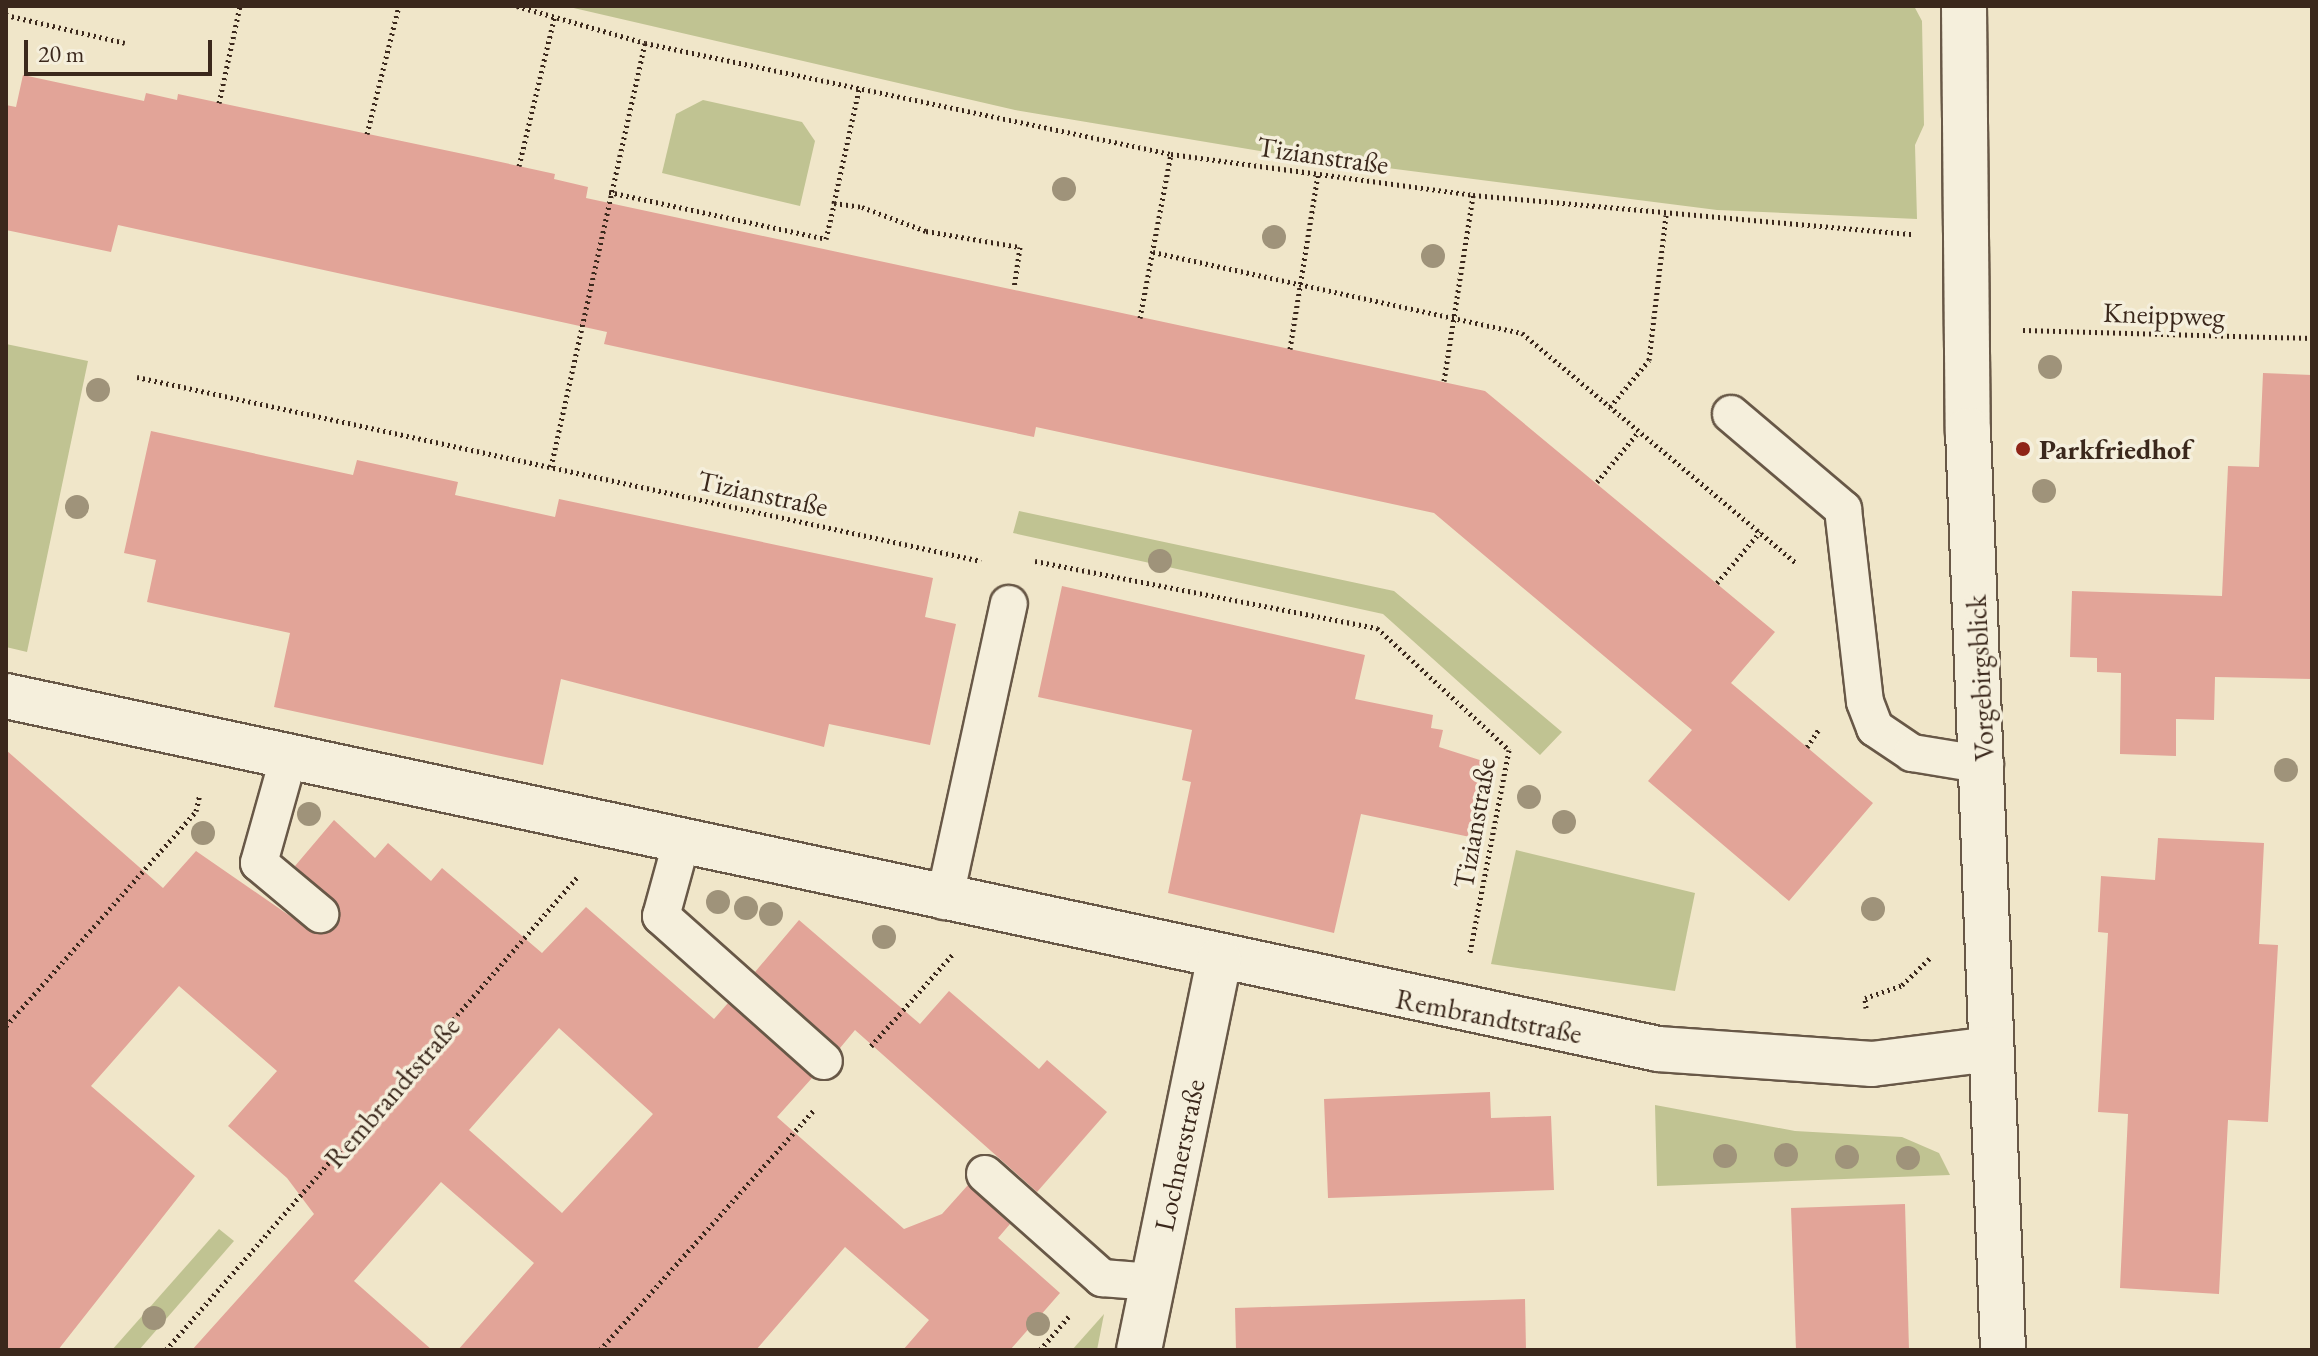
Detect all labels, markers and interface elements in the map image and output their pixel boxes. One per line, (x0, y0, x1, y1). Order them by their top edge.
scale bar (28, 24, 216, 74)
text: 20 m (38, 38, 85, 69)
street label: Tizianstraße (1255, 129, 1391, 181)
street label: Kneippweg (2103, 295, 2225, 333)
place label: Parkfriedhof (2039, 432, 2191, 466)
marker: Parkfriedhof (2014, 440, 2032, 458)
street label: Tizianstraße (695, 463, 831, 523)
street label: Vorgebirgsblick (1959, 594, 2001, 762)
street label: Tizianstraße (1446, 755, 1502, 891)
street label: Rembrandtstraße (1393, 982, 1585, 1050)
street label: Rembrandtstraße (317, 1010, 467, 1174)
street label: Lochnerstraße (1147, 1076, 1211, 1234)

